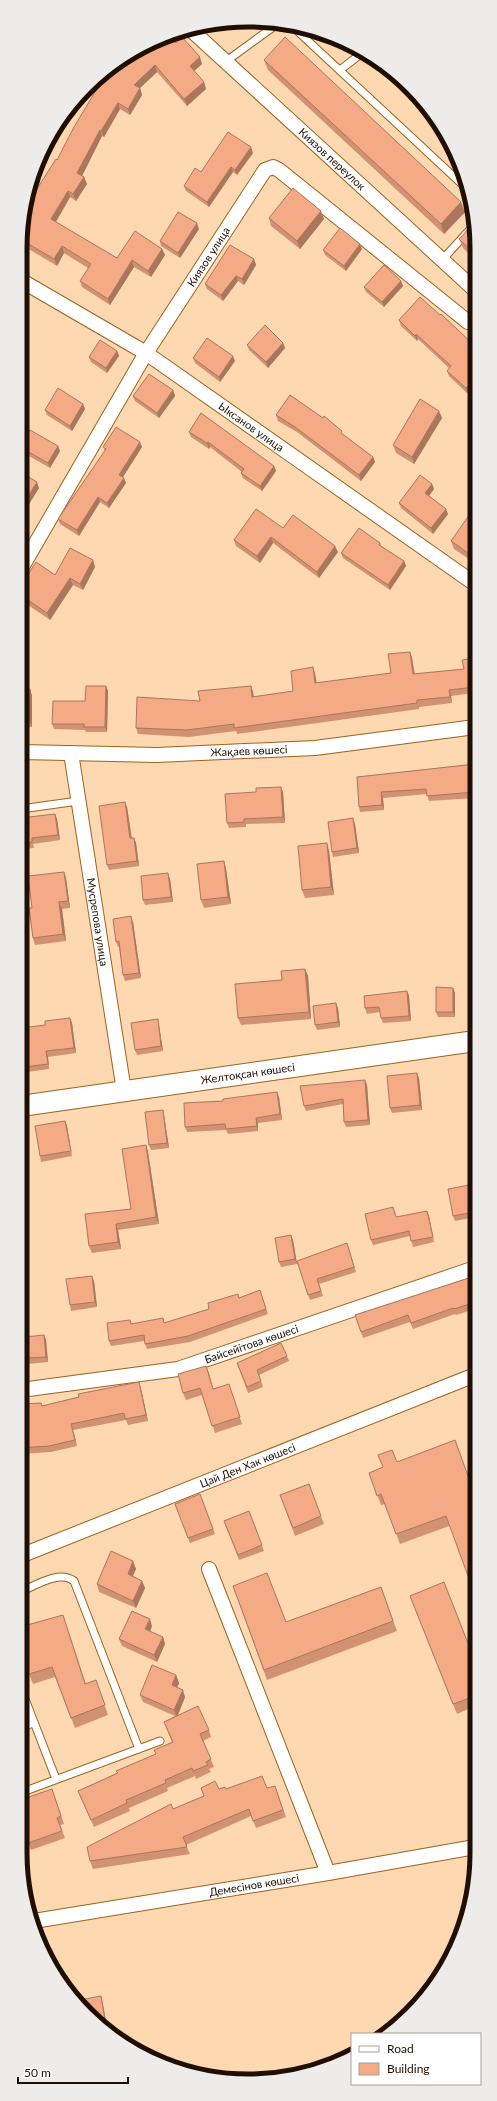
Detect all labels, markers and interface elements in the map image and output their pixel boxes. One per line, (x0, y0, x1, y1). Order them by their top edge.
street label: Киязов переулок (296, 125, 369, 193)
street label: Киязов улица (184, 224, 232, 289)
street label: Ыксанов улица (216, 399, 287, 454)
street label: Жақаев көшесі (210, 742, 288, 759)
street label: Мусрепова улица (85, 877, 111, 967)
street label: Желтоқсан көшесі (200, 1060, 296, 1086)
street label: Байсейітова көшесі (203, 1321, 300, 1366)
street label: Цай Ден Хак көшесі (198, 1440, 298, 1490)
street label: Демесінов көшесі (208, 1871, 300, 1898)
legend (351, 2033, 481, 2085)
text: Road (387, 2041, 414, 2056)
scale bar (18, 2059, 128, 2085)
text: Building (387, 2061, 430, 2076)
text: 50 m (24, 2065, 51, 2080)

